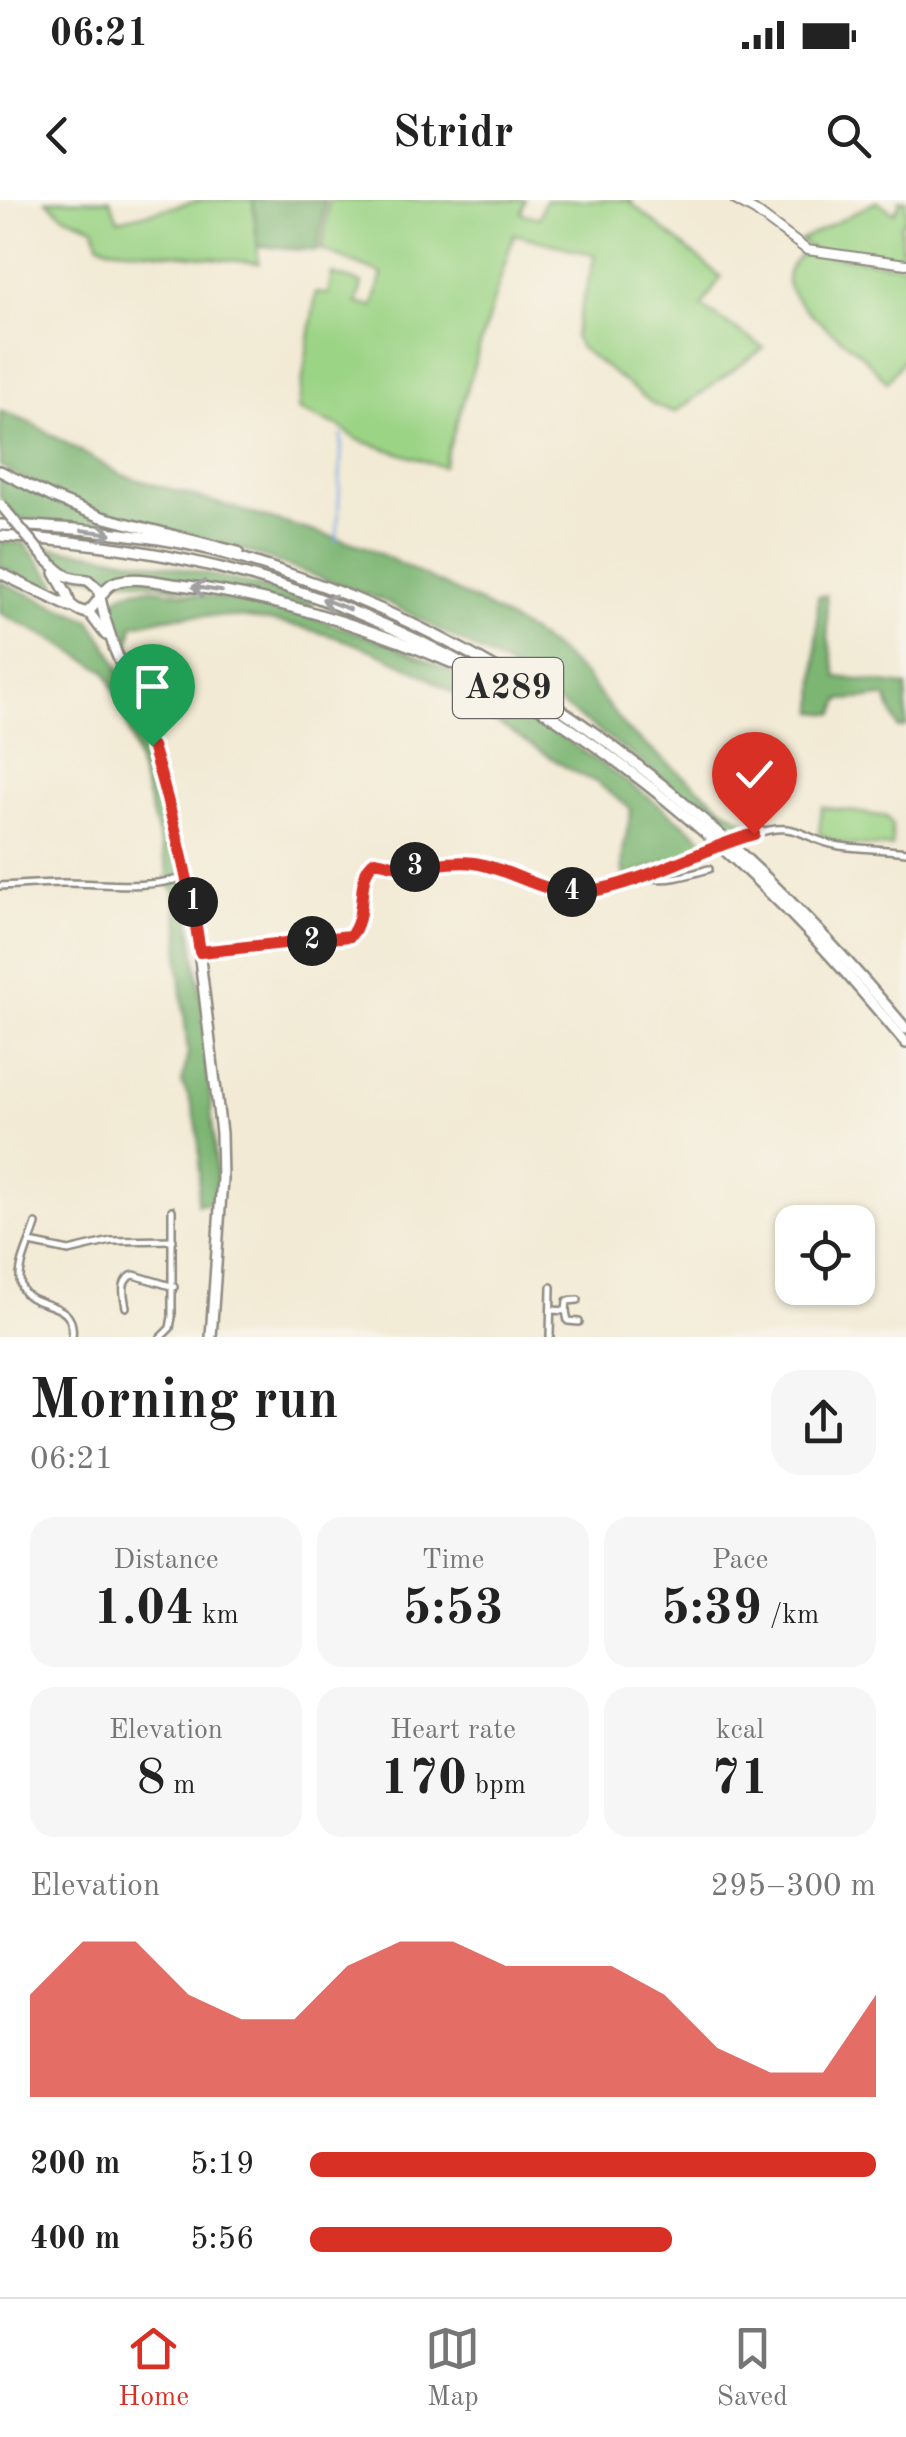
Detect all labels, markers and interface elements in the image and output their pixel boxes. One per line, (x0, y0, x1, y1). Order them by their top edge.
text: 06:21 (50, 16, 149, 54)
icon: back (30, 108, 85, 163)
icon: search (821, 108, 876, 163)
text: Stridr (393, 112, 513, 157)
one-way arrow (81, 523, 113, 542)
one-way arrow (191, 579, 224, 597)
one-way arrow (321, 594, 351, 612)
pin (110, 644, 195, 747)
road number: A289 (453, 658, 563, 718)
icon: arrive (125, 659, 180, 714)
pin (712, 732, 797, 835)
icon: check (727, 747, 782, 802)
pin: 3 (390, 842, 440, 892)
text: 3 (407, 853, 423, 881)
pin: 4 (547, 867, 597, 917)
pin: 1 (168, 877, 218, 927)
text: 4 (564, 878, 580, 906)
text: 1 (185, 888, 201, 916)
pin: 2 (287, 916, 337, 966)
text: 2 (304, 927, 320, 955)
map controls (775, 1205, 875, 1305)
button: locate (775, 1205, 875, 1305)
button: share (771, 1370, 876, 1475)
text: Morning run (30, 1375, 339, 1430)
text: 06:21 (30, 1444, 113, 1476)
text: Distance (113, 1547, 219, 1575)
text: Time (422, 1547, 484, 1575)
text: Pace (712, 1547, 768, 1575)
text: 1.04 (93, 1585, 194, 1635)
text: 5:53 (403, 1585, 504, 1635)
text: 5:39 (661, 1585, 762, 1635)
text: km (194, 1602, 239, 1630)
text: /km (762, 1602, 819, 1630)
text: Elevation (109, 1717, 223, 1745)
text: Heart rate (390, 1717, 516, 1745)
text: kcal (716, 1717, 764, 1745)
text: 8 (136, 1755, 165, 1805)
text: 170 (380, 1755, 467, 1805)
text: 71 (711, 1755, 769, 1805)
text: m (165, 1772, 196, 1800)
text: bpm (467, 1772, 526, 1800)
text: Elevation (30, 1871, 160, 1903)
text: 295–300 m (710, 1871, 876, 1903)
text: 200 m (30, 2149, 120, 2181)
text: 5:19 (190, 2149, 255, 2181)
text: 400 m (30, 2224, 120, 2256)
text: 5:56 (190, 2224, 255, 2256)
tab: Home (118, 2321, 189, 2416)
tab: Map (425, 2321, 480, 2416)
tab: Saved (717, 2321, 788, 2416)

